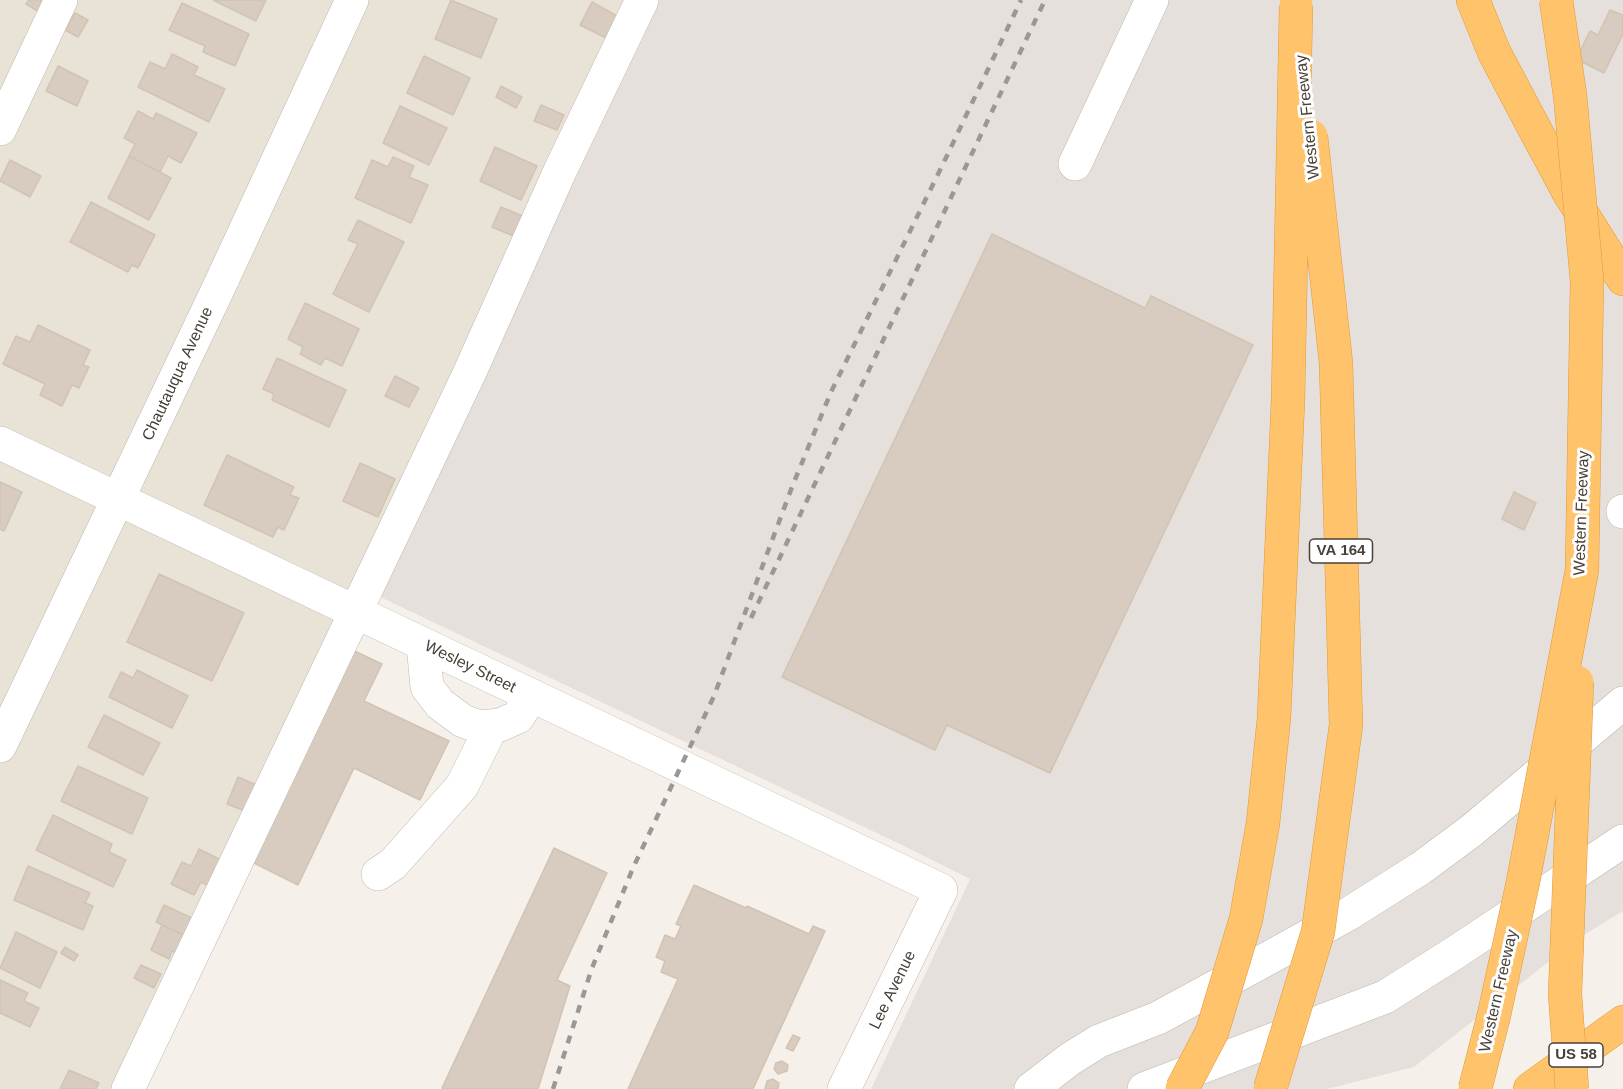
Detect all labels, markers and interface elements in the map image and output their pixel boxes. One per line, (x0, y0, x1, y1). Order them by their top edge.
street label: Western Freeway (1292, 54, 1324, 180)
street label: Chautauqua Avenue (139, 304, 217, 444)
street label: Western Freeway (1570, 450, 1594, 576)
road number: VA 164 (1310, 539, 1372, 563)
street label: Wesley Street (421, 637, 519, 697)
street label: Western Freeway (1476, 928, 1522, 1054)
street label: Lee Avenue (866, 948, 920, 1032)
road number: US 58 (1549, 1043, 1603, 1067)

